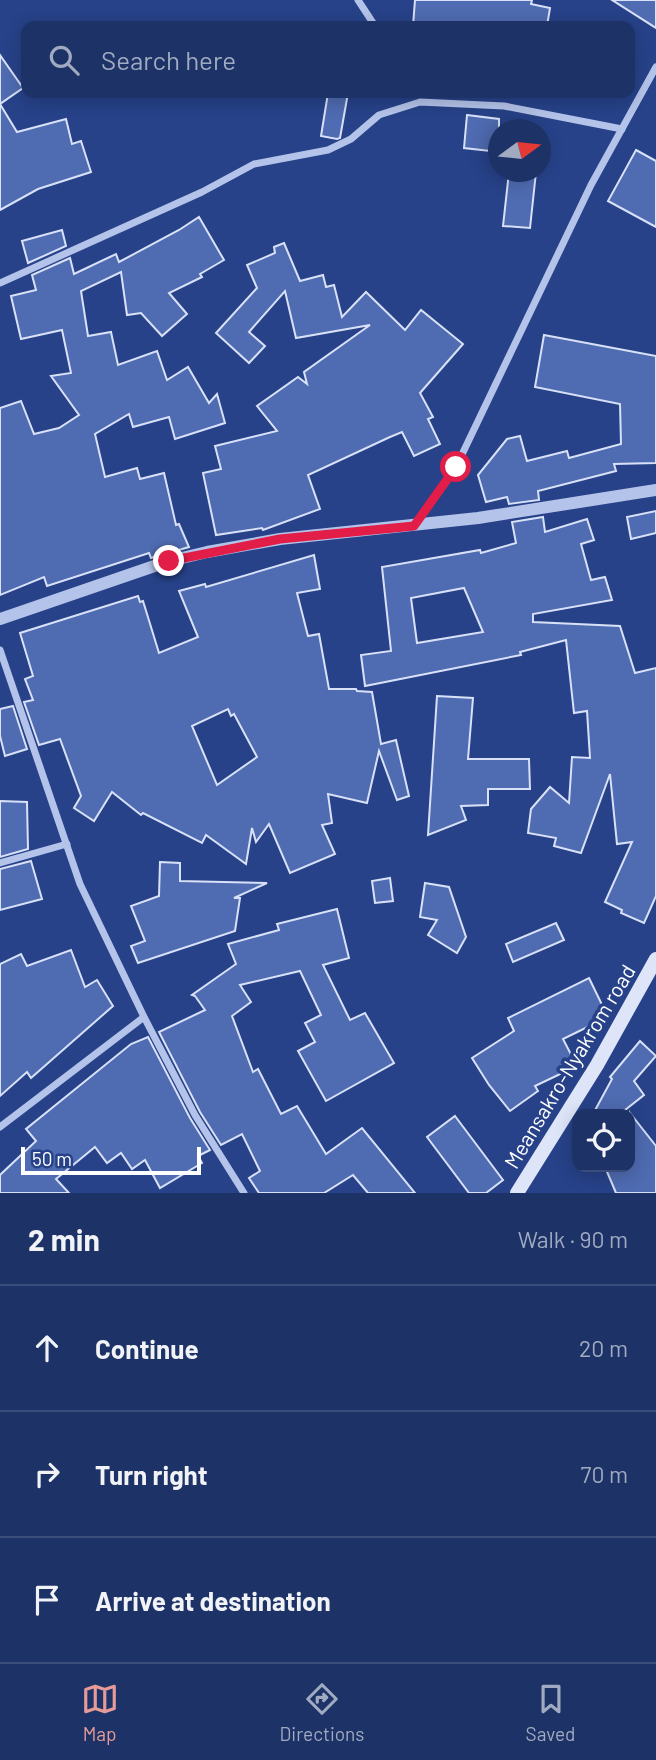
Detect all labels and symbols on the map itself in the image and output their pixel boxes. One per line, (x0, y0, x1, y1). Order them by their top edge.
north arrow (488, 119, 551, 182)
route start (440, 451, 471, 482)
route end (153, 545, 184, 576)
street label: Meansakro-Nyakrom road (498, 960, 640, 1172)
scale bar (21, 1144, 201, 1176)

